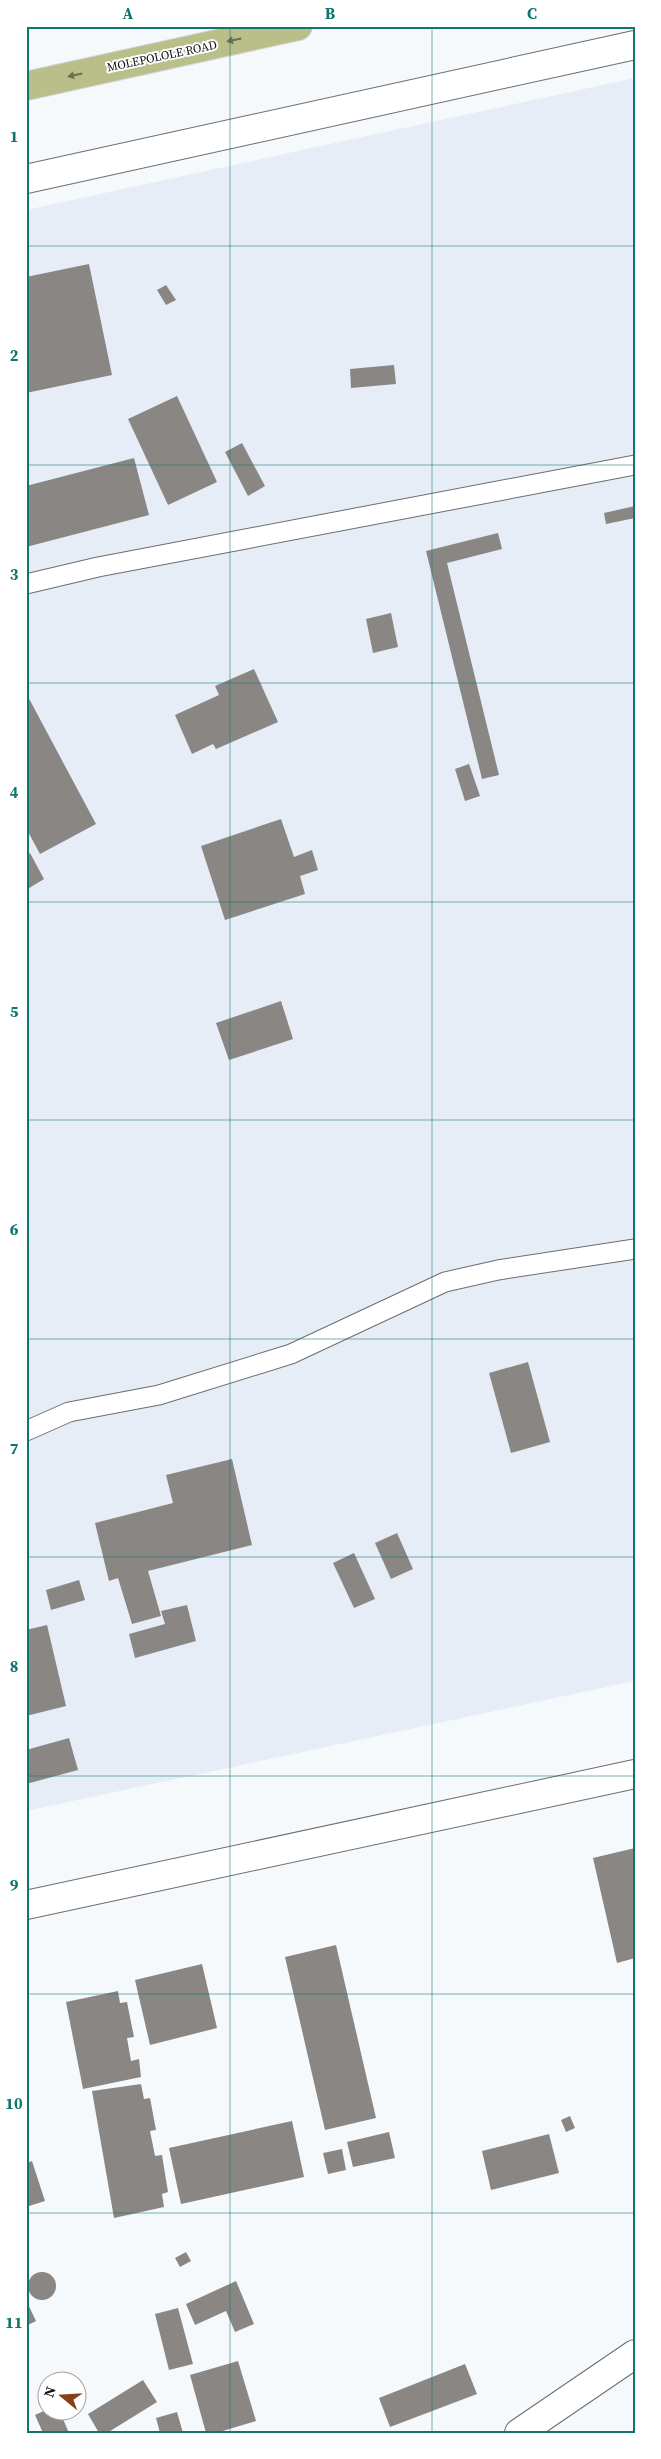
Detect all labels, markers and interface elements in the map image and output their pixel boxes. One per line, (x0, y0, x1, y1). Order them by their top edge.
text: A (123, 2, 134, 24)
text: B (325, 2, 336, 24)
text: C (527, 2, 537, 24)
street label: MOLEPOLOLE ROAD (105, 37, 219, 75)
one-way arrow (225, 37, 241, 45)
one-way arrow (66, 72, 82, 80)
text: 1 (10, 125, 18, 147)
text: 2 (10, 344, 19, 366)
text: 3 (10, 563, 19, 585)
text: 4 (10, 781, 19, 803)
text: 5 (10, 1000, 19, 1022)
text: 6 (10, 1218, 19, 1240)
text: 7 (10, 1437, 19, 1459)
text: 8 (10, 1655, 18, 1677)
text: 9 (10, 1874, 19, 1896)
text: 10 (5, 2092, 23, 2114)
text: 11 (5, 2311, 23, 2333)
north arrow (38, 2372, 88, 2422)
text: N (39, 2384, 61, 2400)

